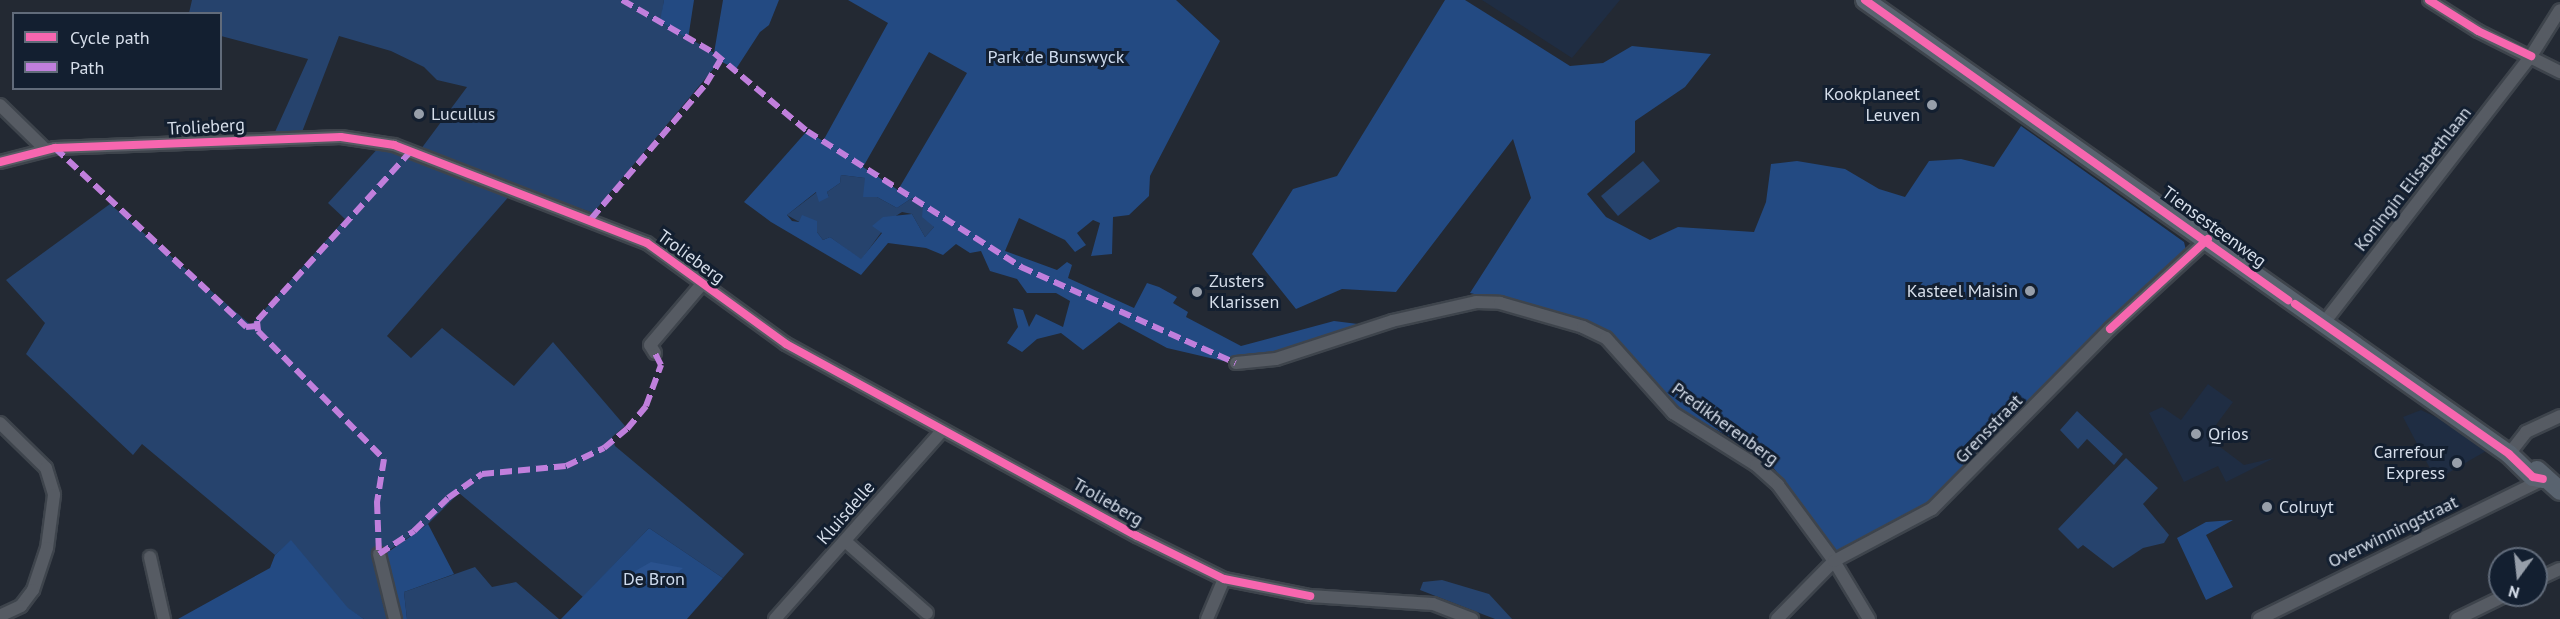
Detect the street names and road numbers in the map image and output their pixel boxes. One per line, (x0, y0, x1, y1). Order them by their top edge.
street label: Koningin Elisabethlaan (2350, 102, 2476, 256)
street label: Trolieberg (167, 114, 245, 140)
street label: Tiensesteenweg (2158, 182, 2270, 272)
street label: Trolieberg (653, 225, 729, 289)
street label: Predikherenberg (1667, 378, 1783, 470)
street label: Grensstraat (1951, 390, 2027, 468)
street label: Trolieberg (1069, 473, 1147, 531)
street label: Kluisdelle (813, 477, 879, 549)
street label: Overwinningstraat (2325, 491, 2461, 573)

